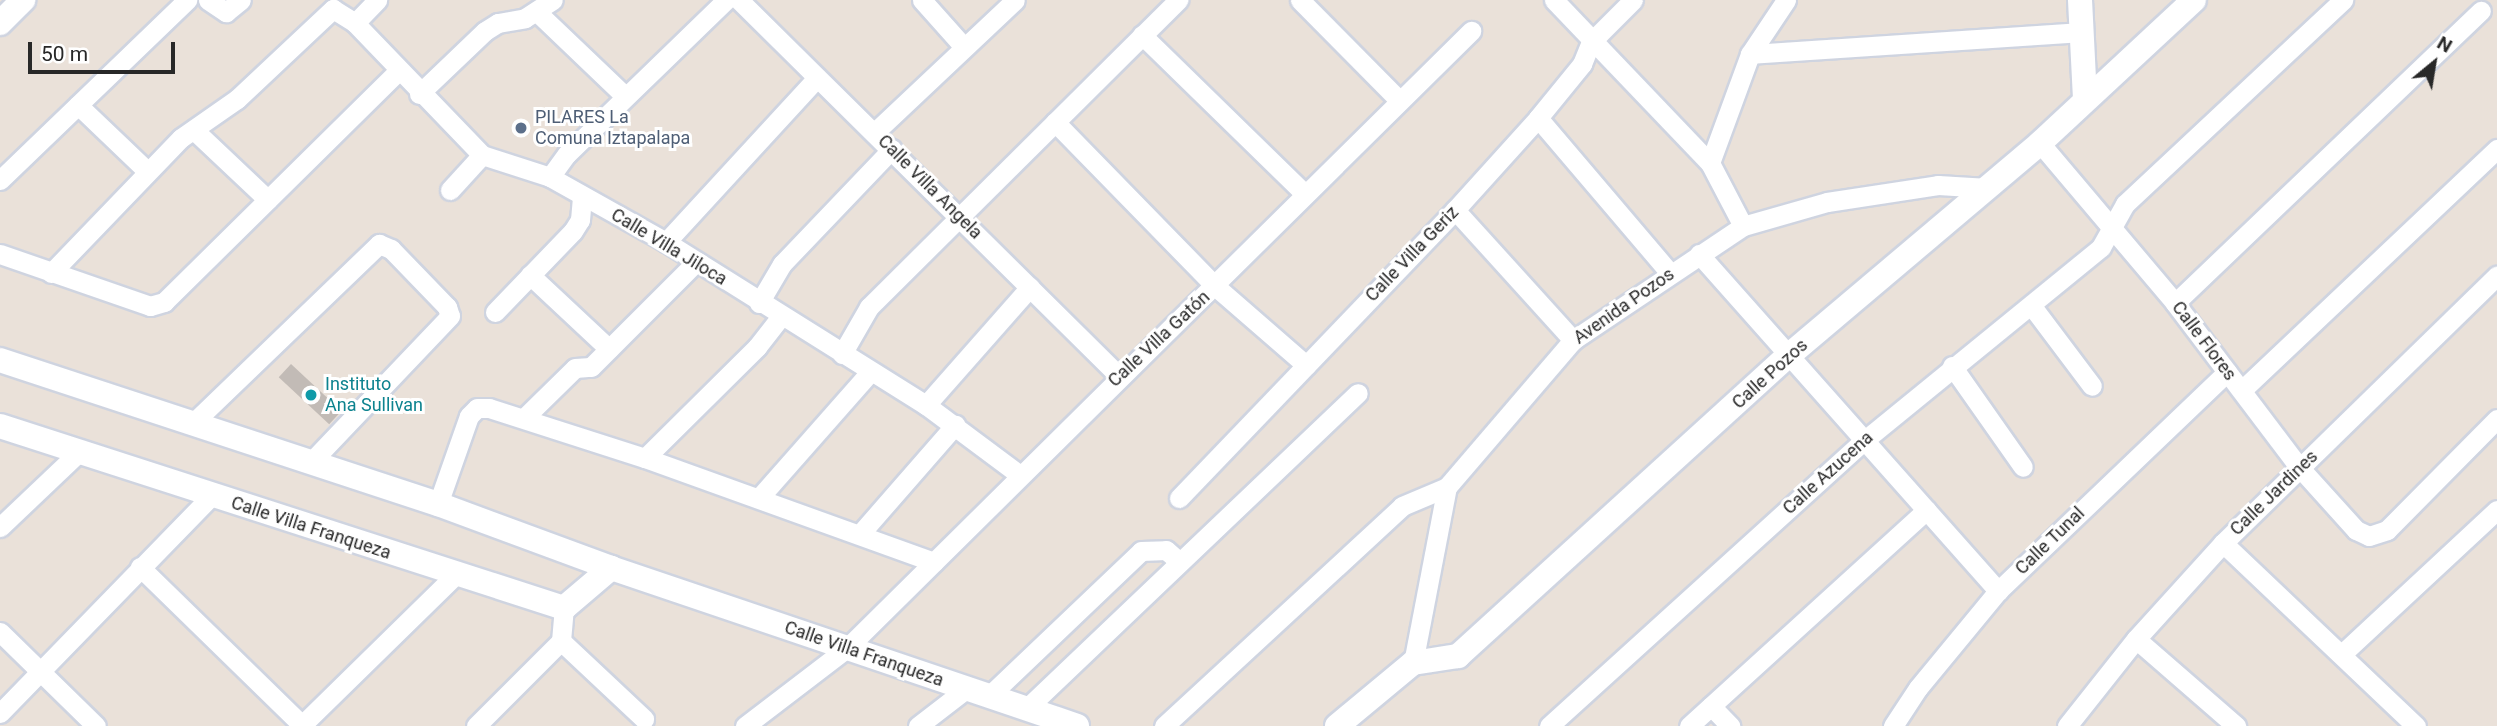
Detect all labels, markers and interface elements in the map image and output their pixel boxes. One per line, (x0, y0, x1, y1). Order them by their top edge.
scale bar (32, 28, 178, 72)
north arrow (2399, 28, 2469, 98)
text: N (2433, 31, 2456, 58)
text: 50 m (41, 42, 88, 66)
place label: PILARES La Comuna Iztapalapa (535, 107, 690, 150)
marker: PILARES La Comuna Iztapalapa (513, 120, 529, 136)
street label: Calle Villa Angela (873, 130, 987, 244)
street label: Calle Villa Geriz (1361, 202, 1463, 306)
street label: Calle Villa Jiloca (607, 204, 731, 290)
street label: Avenida Pozos (1570, 263, 1678, 349)
street label: Calle Villa Gatón (1104, 286, 1214, 392)
street label: Calle Flores (2167, 297, 2241, 385)
street label: Calle Pozos (1728, 335, 1812, 413)
place label: Instituto Ana Sullivan (325, 374, 423, 416)
marker: Instituto Ana Sullivan (303, 387, 319, 403)
street label: Calle Azucena (1779, 427, 1877, 519)
street label: Calle Jardines (2226, 446, 2322, 540)
street label: Calle Villa Franqueza (228, 492, 394, 564)
street label: Calle Tunal (2011, 503, 2089, 579)
street label: Calle Villa Franqueza (782, 617, 946, 691)

